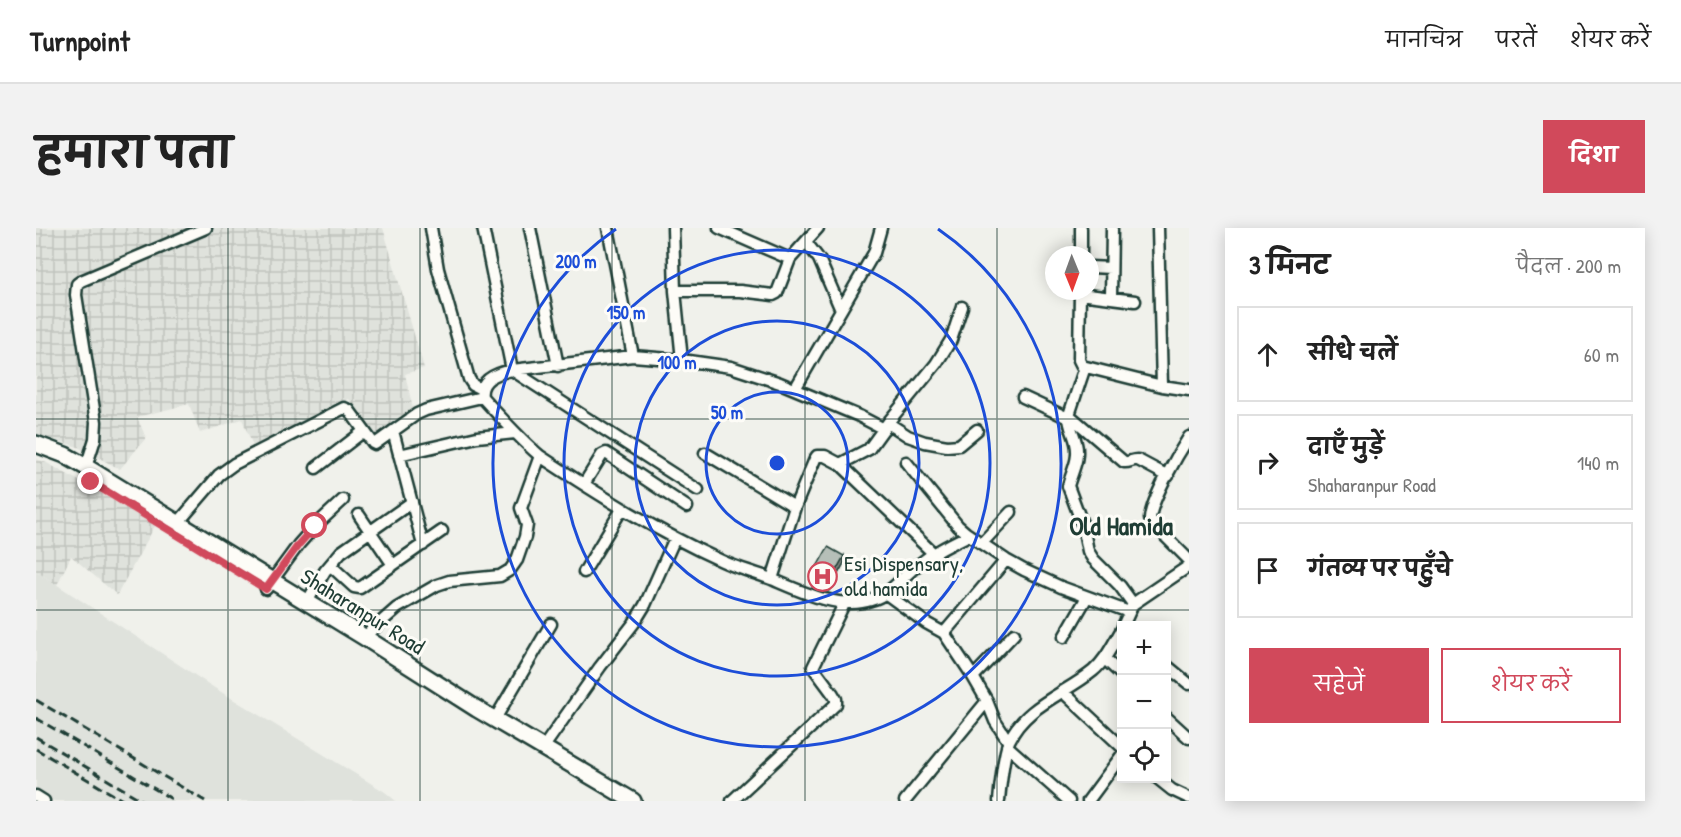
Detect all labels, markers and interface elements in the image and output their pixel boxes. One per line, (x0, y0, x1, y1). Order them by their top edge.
text: Turnpoint (30, 22, 130, 60)
text: मानचित्र (1386, 25, 1463, 54)
text: परतें (1496, 25, 1537, 54)
text: शेयर करें (1570, 25, 1651, 54)
button: दिशा (1543, 120, 1645, 193)
text: हमारा पता (36, 123, 232, 180)
north arrow (1045, 246, 1099, 300)
text: 3 मिनट (1249, 247, 1330, 282)
text: 200 m (556, 249, 596, 274)
text: पैदल · 200 m (1516, 252, 1621, 279)
text: 150 m (607, 300, 645, 325)
text: सीधे चलें (1308, 337, 1398, 367)
icon: ahead (1251, 338, 1284, 371)
text: 60 m (1584, 341, 1619, 368)
text: 100 m (657, 350, 697, 375)
text: 50 m (711, 400, 743, 425)
text: दाएँ मुड़ें (1308, 431, 1384, 461)
icon: right (1251, 446, 1284, 479)
text: 140 m (1577, 449, 1619, 476)
centre of rings (767, 453, 787, 473)
route end (77, 468, 103, 494)
text: Shaharanpur Road (1308, 471, 1436, 498)
district label: Old Hamida (1069, 508, 1174, 543)
route start (301, 512, 327, 538)
place label: Esi Dispensary, old hamida (844, 548, 963, 603)
text: गंतव्य पर पहुँचे (1308, 553, 1452, 583)
icon: arrive (1251, 554, 1284, 587)
hospital icon: Esi Dispensary, old hamida (807, 560, 839, 592)
street label: Shaharanpur Road (295, 561, 431, 661)
map controls (1117, 621, 1171, 783)
button: + (1117, 621, 1171, 675)
button: सहेजें (1249, 648, 1429, 723)
button: शेयर करें (1441, 648, 1621, 723)
button: − (1117, 675, 1171, 729)
button: locate (1117, 729, 1171, 783)

